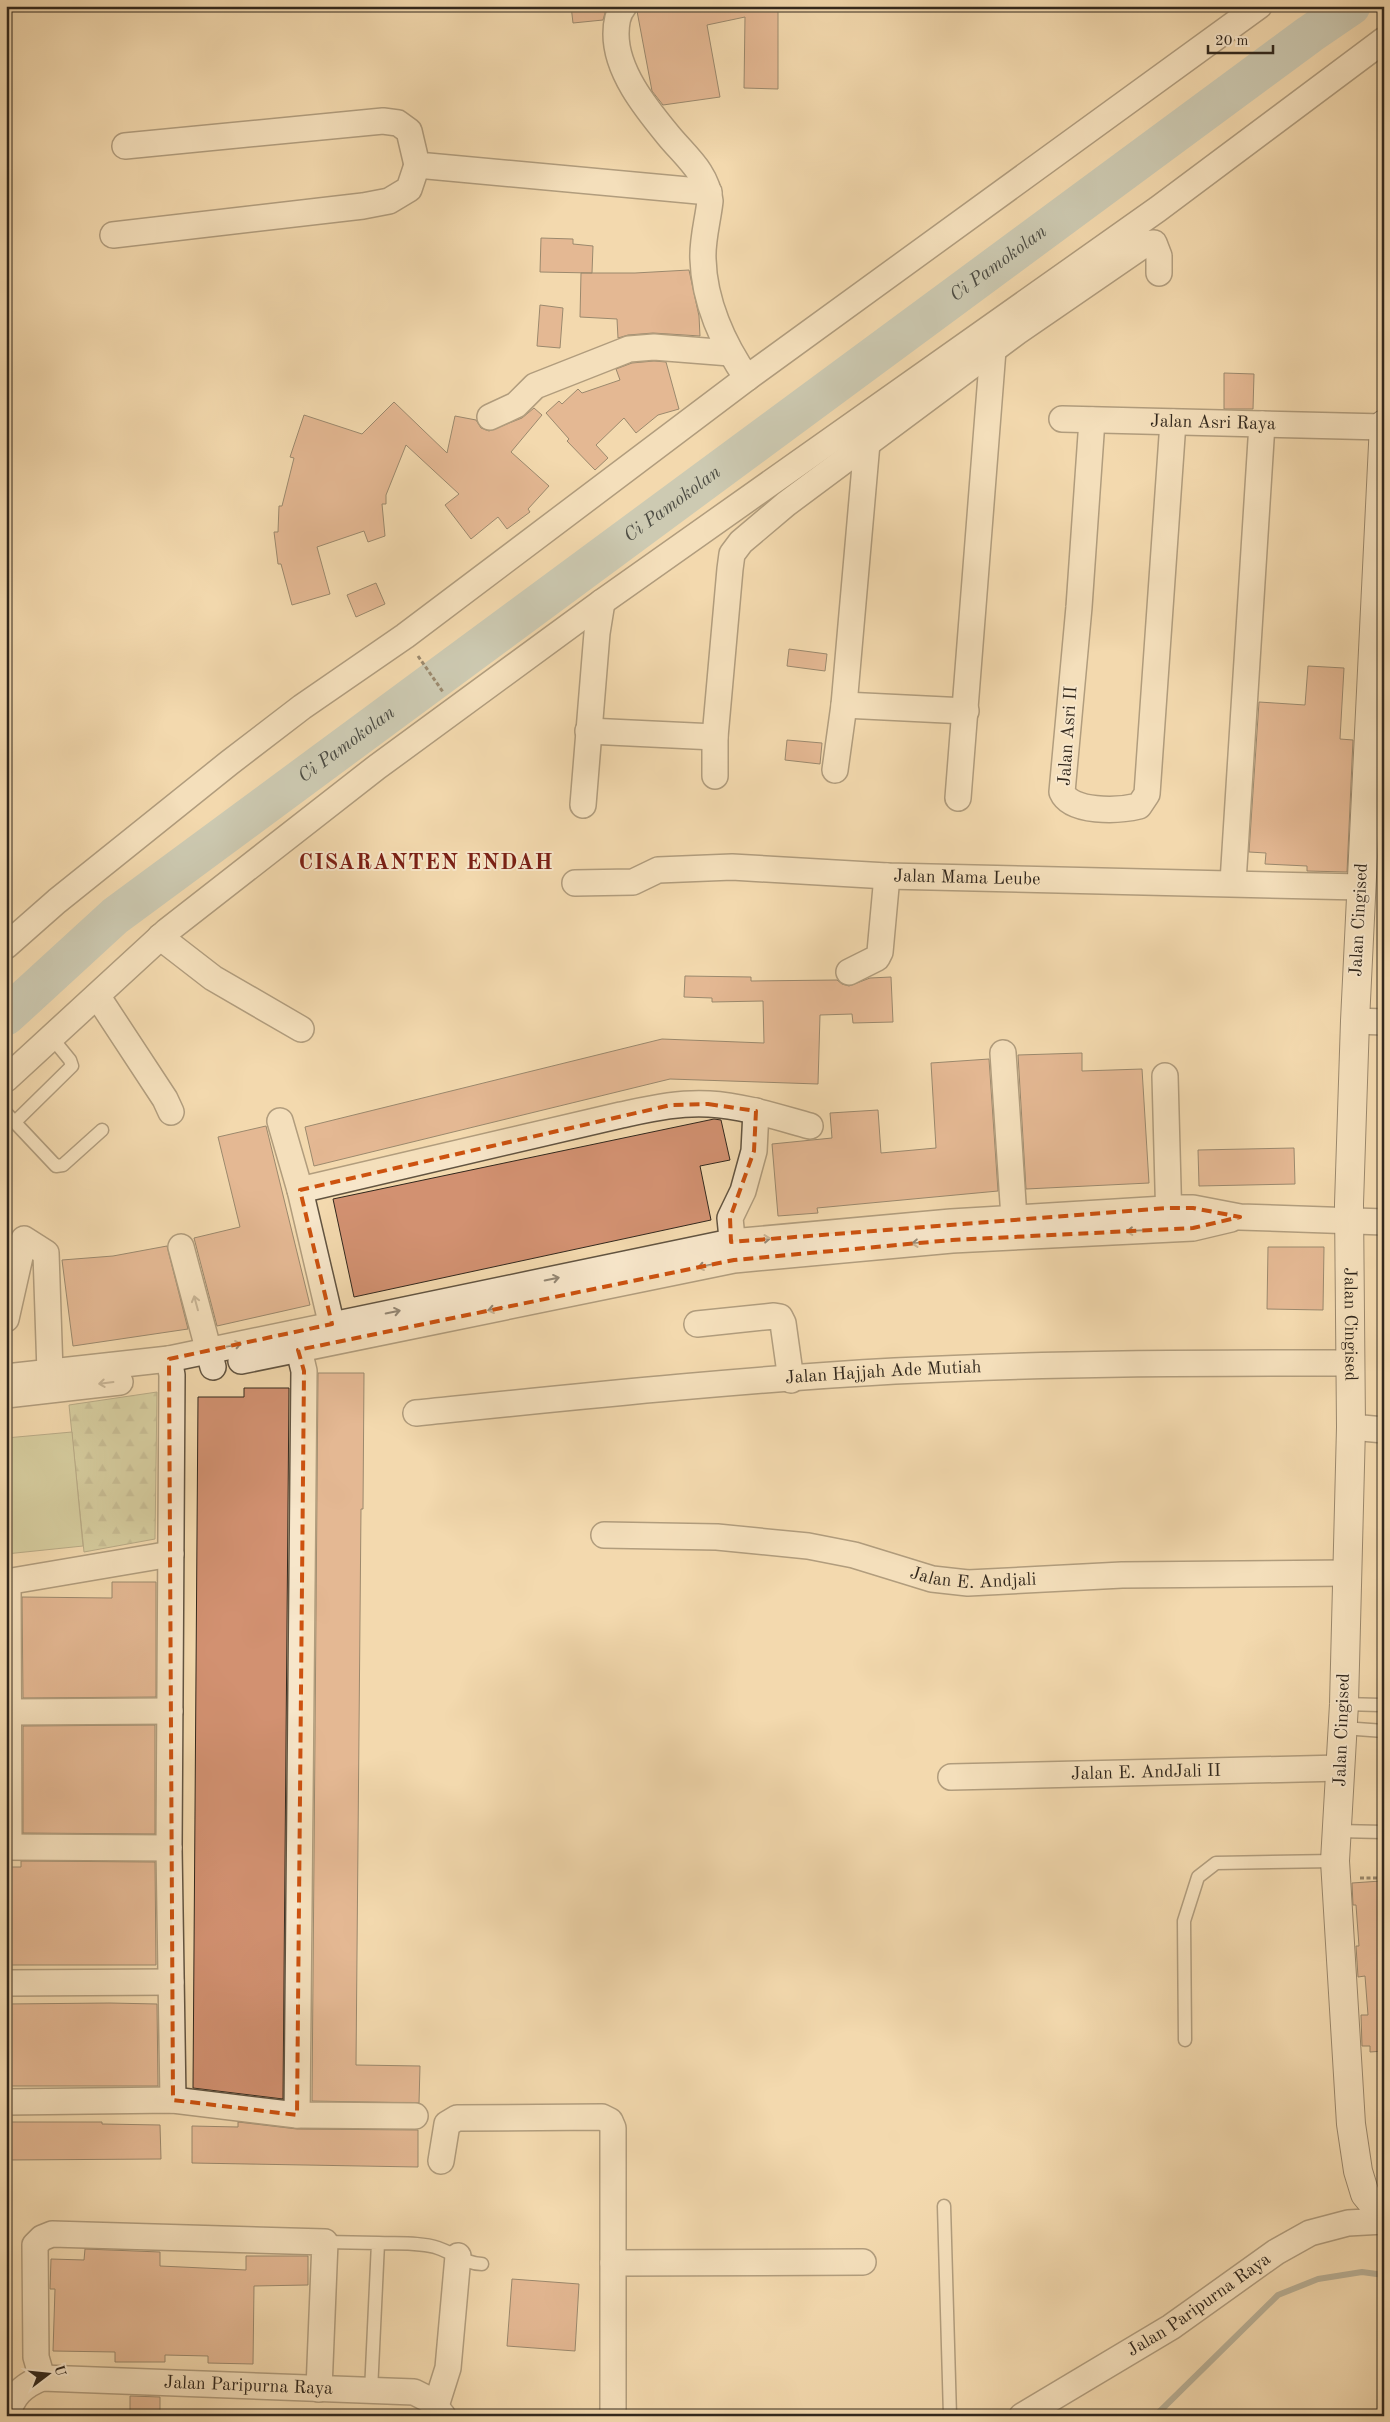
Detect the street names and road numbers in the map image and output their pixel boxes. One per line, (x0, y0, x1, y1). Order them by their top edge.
street label: Jalan Asri Raya (1150, 412, 1276, 433)
street label: Jalan Asri II (1056, 685, 1080, 787)
street label: Jalan Cingised (1347, 863, 1371, 977)
street label: Jalan Mama Leube (893, 867, 1041, 889)
street label: Jalan Cingised (1341, 1267, 1360, 1381)
street label: Jalan Hajjah Ade Mutiah (784, 1358, 982, 1387)
street label: Jalan E. Andjali (908, 1564, 1037, 1592)
street label: Jalan Cingised (1331, 1673, 1353, 1787)
street label: Jalan E. AndJali II (1071, 1762, 1221, 1783)
street label: Jalan Paripurna Raya (1124, 2250, 1274, 2360)
street label: Jalan Paripurna Raya (163, 2374, 333, 2398)

